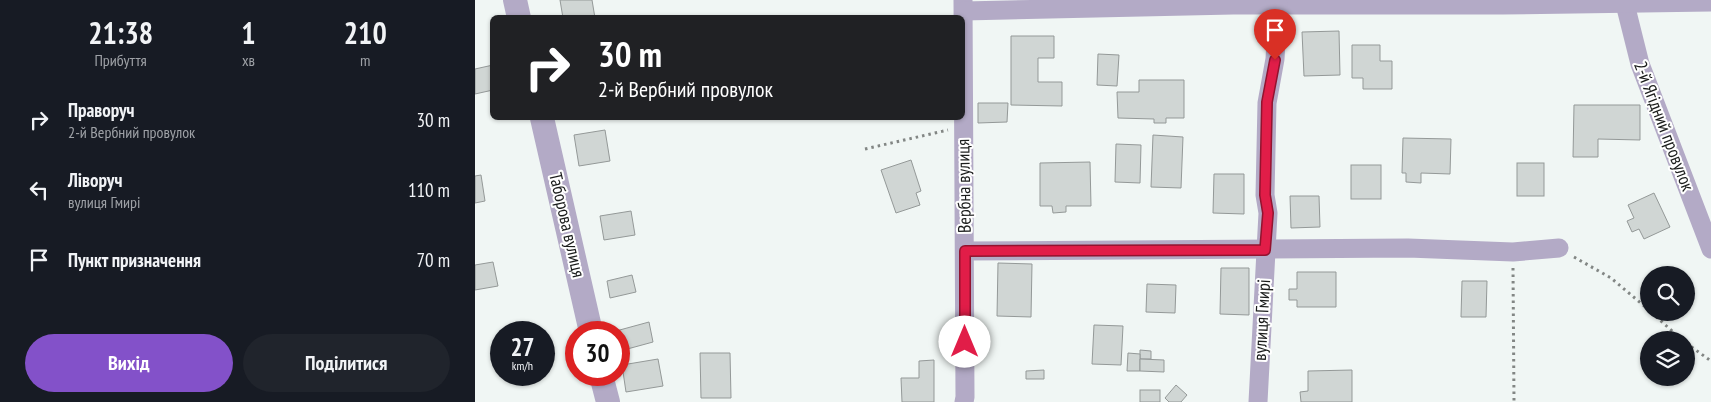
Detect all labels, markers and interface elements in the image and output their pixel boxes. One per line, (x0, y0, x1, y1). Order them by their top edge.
pin (1254, 9, 1296, 60)
text: 21:38 (88, 13, 153, 52)
text: 1 (241, 13, 256, 52)
text: 210 (344, 13, 387, 52)
icon: arrive (1261, 16, 1289, 44)
text: 30 m (598, 31, 662, 77)
icon: right (515, 35, 580, 100)
text: Прибуття (94, 50, 147, 70)
text: хв (242, 50, 255, 70)
text: m (360, 50, 370, 70)
street label: 2-й Ягідний провулок (1629, 58, 1700, 194)
text: 2-й Вербний провулок (598, 75, 773, 103)
text: Праворуч (68, 98, 135, 122)
icon: right (25, 106, 53, 134)
text: 30 m (417, 108, 450, 132)
text: 2-й Вербний провулок (68, 122, 195, 142)
street label: Вербна вулиця (951, 139, 976, 233)
text: Ліворуч (68, 168, 122, 192)
street label: Таборова вулиця (544, 170, 591, 280)
icon: left (25, 176, 53, 204)
text: 110 m (408, 178, 450, 202)
text: вулиця Гмирі (68, 192, 141, 212)
icon: arrive (25, 246, 53, 274)
text: Пункт призначення (68, 248, 201, 272)
text: 70 m (417, 248, 450, 272)
map controls (1640, 266, 1695, 386)
button: search (1640, 266, 1695, 321)
street label: вулиця Гмирі (1248, 279, 1275, 361)
position arrow (938, 315, 990, 367)
speed limit sign: 30 (565, 321, 630, 386)
text: 27 (511, 331, 534, 363)
button: layers (1640, 331, 1695, 386)
button: Вихід (25, 334, 233, 392)
button: Поділитися (243, 334, 450, 392)
text: km/h (512, 358, 533, 373)

